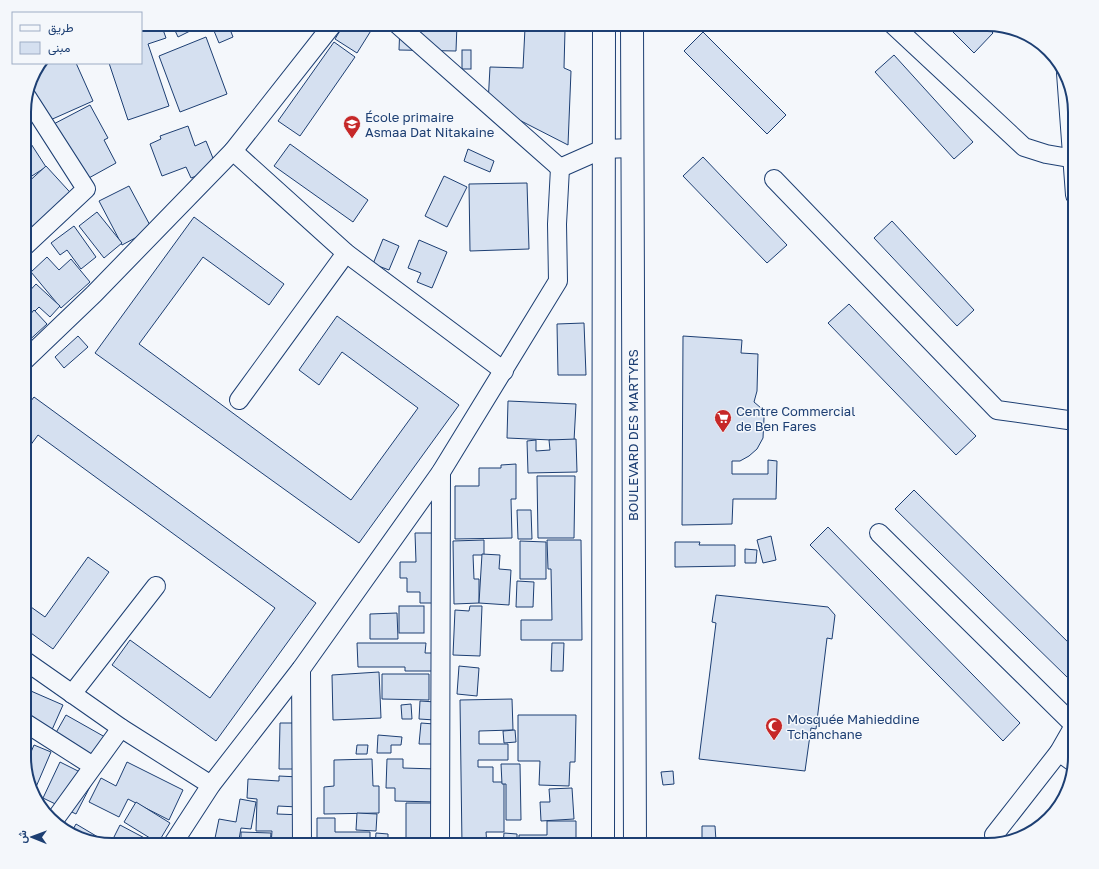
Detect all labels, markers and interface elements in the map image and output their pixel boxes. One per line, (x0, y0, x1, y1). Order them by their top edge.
legend (12, 12, 142, 64)
text: طريق (48, 20, 74, 36)
text: مبنى (48, 40, 70, 56)
place label: École primaire Asmaa Dat Nitakaine (365, 109, 494, 140)
school or university icon: École primaire Asmaa Dat Nitakaine (342, 114, 362, 139)
street label: BOULEVARD DES MARTYRS (625, 349, 641, 521)
place label: Centre Commercial de Ben Fares (736, 403, 855, 434)
supermarket icon: Centre Commercial de Ben Fares (713, 408, 733, 433)
place label: Mosquée Mahieddine Tchanchane (787, 711, 920, 742)
mosque icon: Mosquée Mahieddine Tchanchane (764, 716, 784, 741)
north arrow (12, 817, 52, 857)
text: ش (15, 830, 29, 844)

